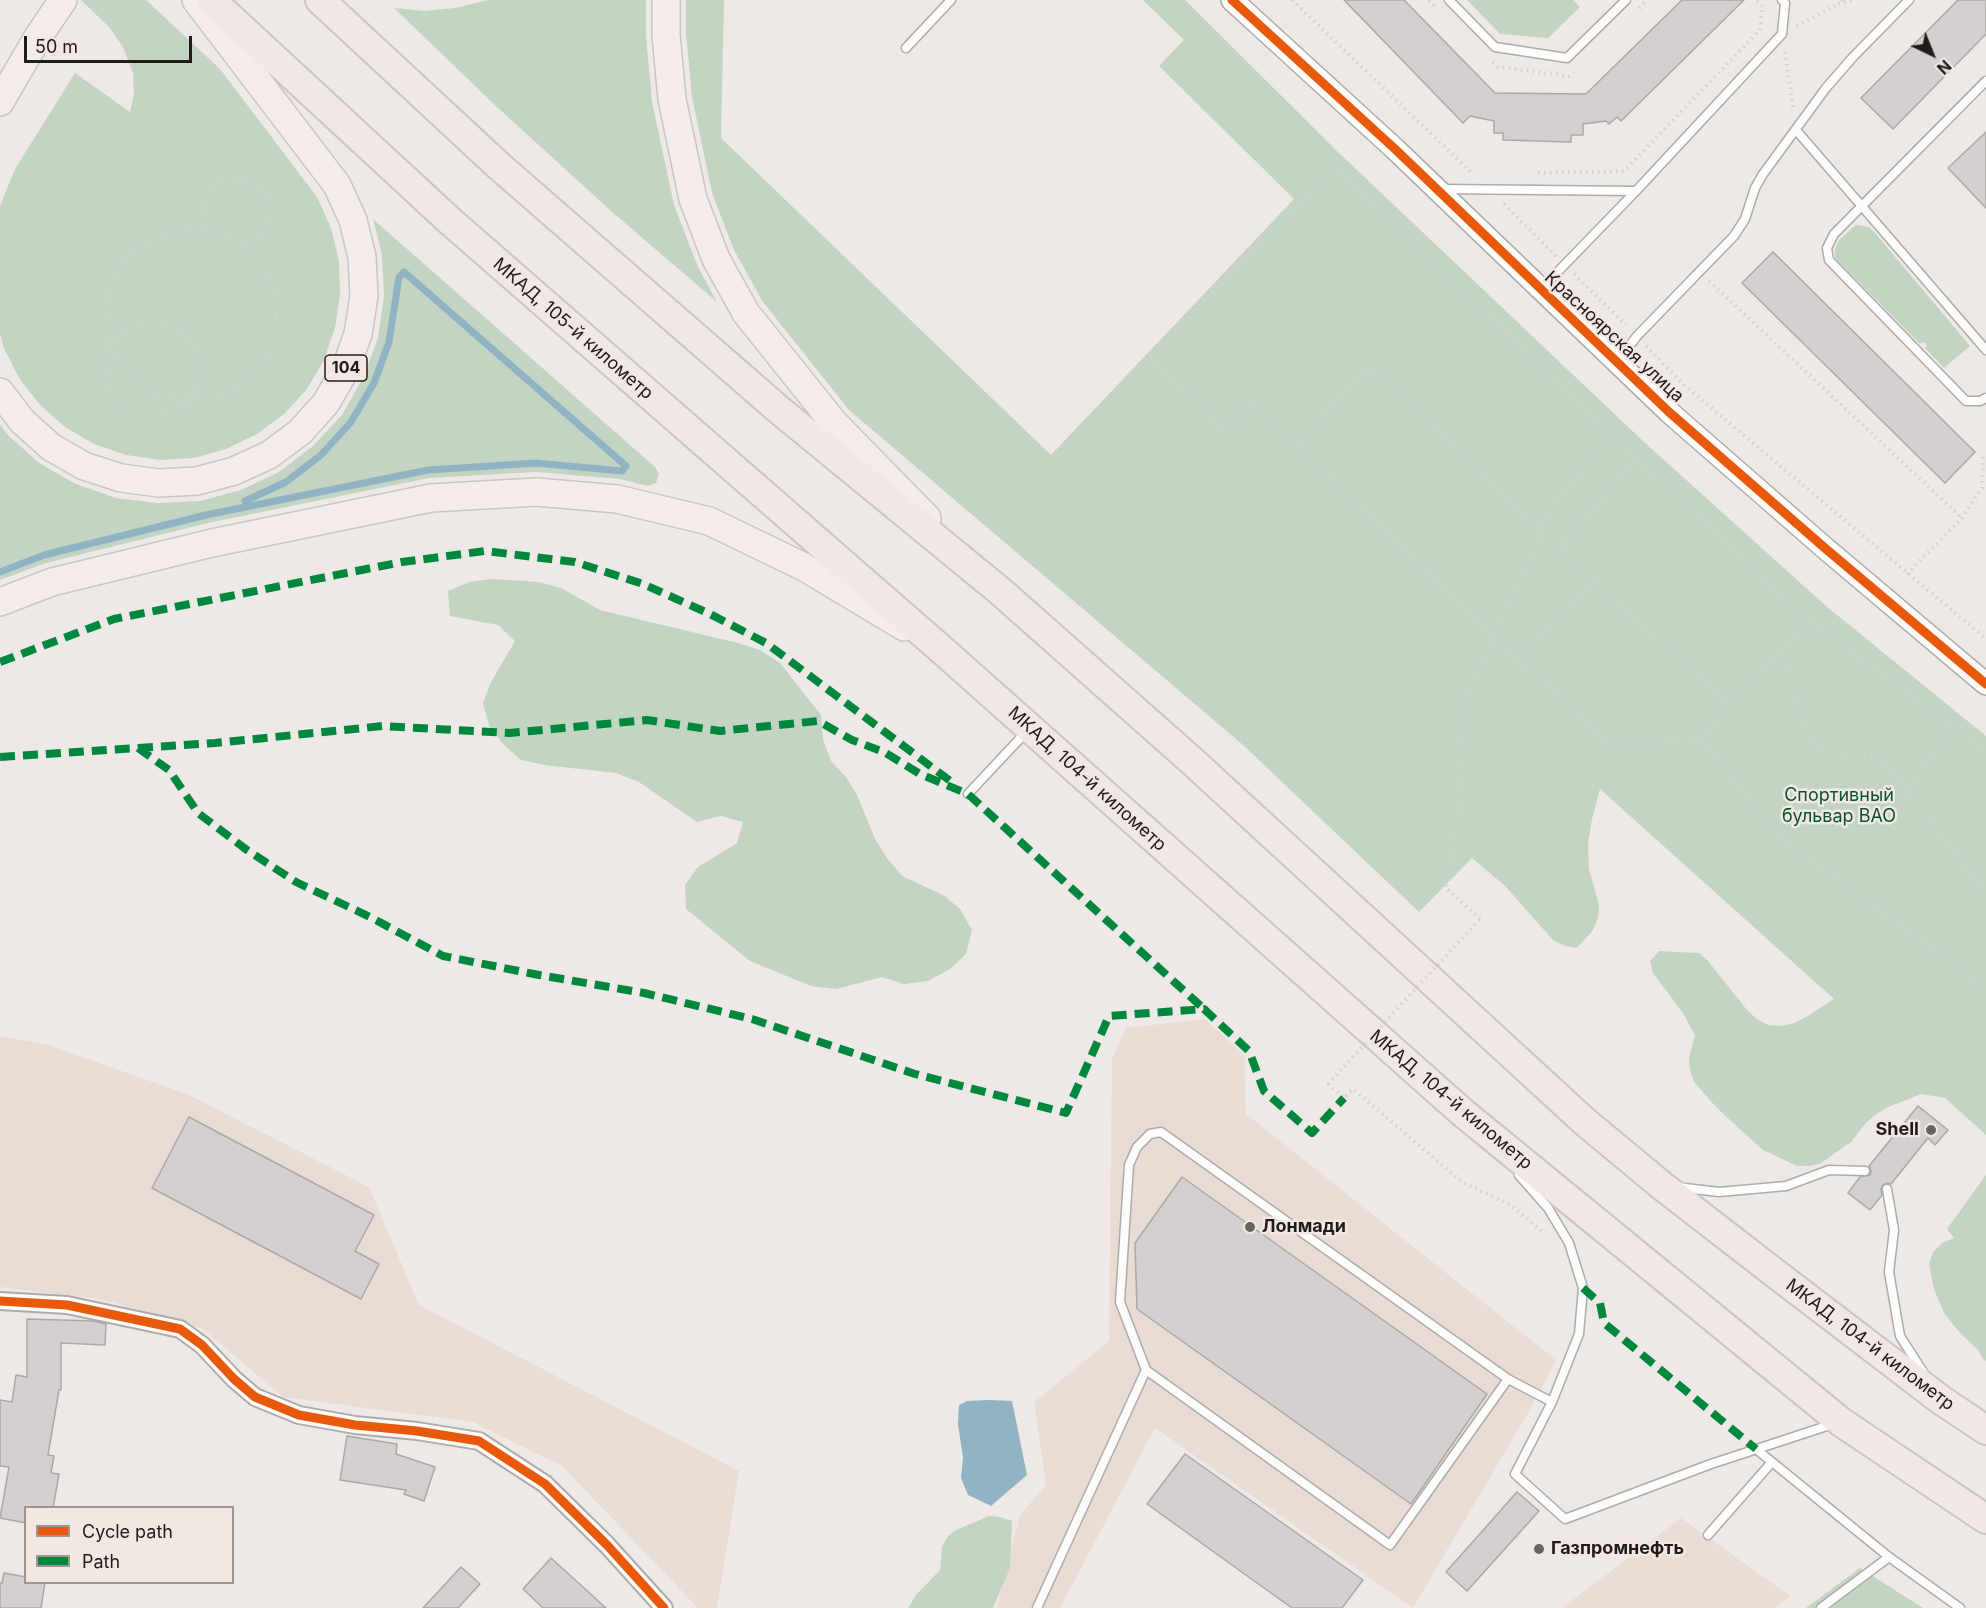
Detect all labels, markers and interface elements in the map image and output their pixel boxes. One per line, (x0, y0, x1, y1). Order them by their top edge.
scale bar (27, 24, 195, 62)
north arrow (1902, 24, 1962, 84)
text: 50 m (35, 36, 78, 57)
text: N (1933, 56, 1956, 79)
street label: МКАД, 105-й километр (489, 254, 657, 404)
street label: Красноярская улица (1540, 267, 1688, 407)
road number: 104 (325, 355, 367, 381)
street label: МКАД, 104-й километр (1003, 702, 1171, 856)
park label: Спортивный бульвар ВАО (1782, 785, 1896, 828)
street label: МКАД, 104-й километр (1365, 1026, 1537, 1174)
place label: Shell (1876, 1119, 1919, 1141)
marker: Shell (1924, 1123, 1938, 1137)
place label: Лонмади (1262, 1216, 1346, 1238)
marker: Лонмади (1243, 1220, 1257, 1234)
street label: МКАД, 104-й километр (1781, 1274, 1959, 1416)
legend (24, 1506, 234, 1584)
text: Cycle path (82, 1521, 173, 1542)
place label: Газпромнефть (1551, 1538, 1684, 1560)
marker: Газпромнефть (1532, 1542, 1546, 1556)
text: Path (82, 1551, 120, 1572)

